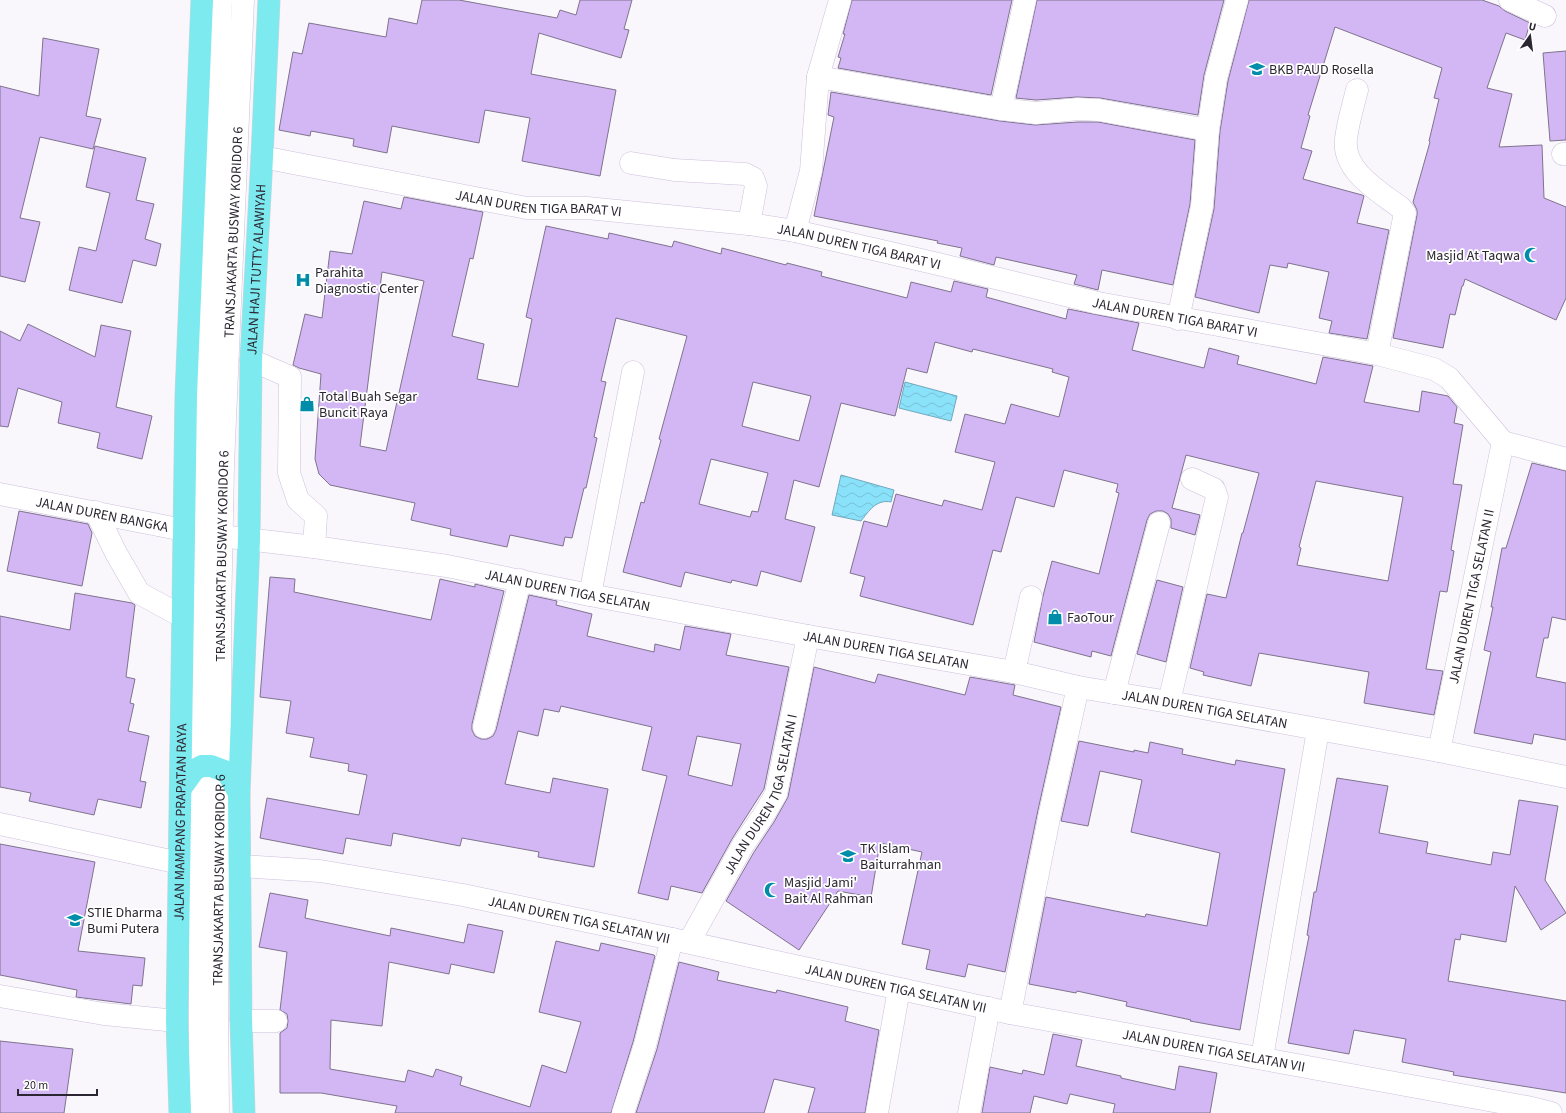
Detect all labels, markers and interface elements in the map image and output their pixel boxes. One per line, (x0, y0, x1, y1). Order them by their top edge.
north arrow (1510, 16, 1550, 56)
text: U (1527, 19, 1538, 35)
school or university icon: BKB PAUD Rosella (1248, 60, 1266, 78)
place label: BKB PAUD Rosella (1269, 60, 1374, 80)
street label: TRANSJAKARTA BUSWAY KORIDOR 6 (220, 126, 249, 338)
street label: JALAN HAJI TUTTY ALAWIYAH (242, 183, 272, 356)
street label: JALAN DUREN TIGA BARAT VI (454, 185, 623, 222)
street label: JALAN DUREN TIGA BARAT VI (776, 219, 943, 275)
place label: Masjid At Taqwa (1426, 246, 1520, 266)
mosque icon: Masjid At Taqwa (1523, 246, 1541, 264)
place label: Parahita Diagnostic Center (315, 263, 418, 299)
hospital icon: Parahita Diagnostic Center (294, 271, 312, 289)
street label: JALAN DUREN TIGA BARAT VI (1090, 293, 1259, 343)
place label: Total Buah Segar Buncit Raya (319, 387, 417, 423)
shop icon: Total Buah Segar Buncit Raya (298, 395, 316, 413)
street label: TRANSJAKARTA BUSWAY KORIDOR 6 (211, 450, 235, 662)
street label: JALAN DUREN BANGKA (34, 492, 170, 538)
street label: JALAN DUREN TIGA SELATAN II (1444, 507, 1500, 686)
street label: JALAN DUREN TIGA SELATAN (483, 565, 652, 617)
shop icon: FaoTour (1046, 608, 1064, 626)
place label: FaoTour (1067, 608, 1114, 628)
street label: JALAN DUREN TIGA SELATAN (801, 626, 970, 675)
street label: JALAN DUREN TIGA SELATAN (1120, 685, 1289, 734)
street label: JALAN DUREN TIGA SELATAN I (719, 712, 803, 879)
street label: JALAN MAMPANG PRAPATAN RAYA (169, 723, 192, 921)
street label: TRANSJAKARTA BUSWAY KORIDOR 6 (208, 774, 231, 986)
place label: TK Islam Baiturrahman (860, 839, 941, 875)
school or university icon: TK Islam Baiturrahman (839, 847, 857, 865)
place label: Masjid Jami' Bait Al Rahman (784, 873, 873, 909)
mosque icon: Masjid Jami' Bait Al Rahman (763, 881, 781, 899)
street label: JALAN DUREN TIGA SELATAN VII (486, 892, 672, 949)
place label: STIE Dharma Bumi Putera (87, 903, 162, 939)
school or university icon: STIE Dharma Bumi Putera (66, 911, 84, 929)
street label: JALAN DUREN TIGA SELATAN VII (803, 959, 988, 1019)
street label: JALAN DUREN TIGA SELATAN VII (1121, 1025, 1307, 1077)
scale bar (18, 1071, 97, 1097)
text: 20 m (24, 1077, 48, 1094)

